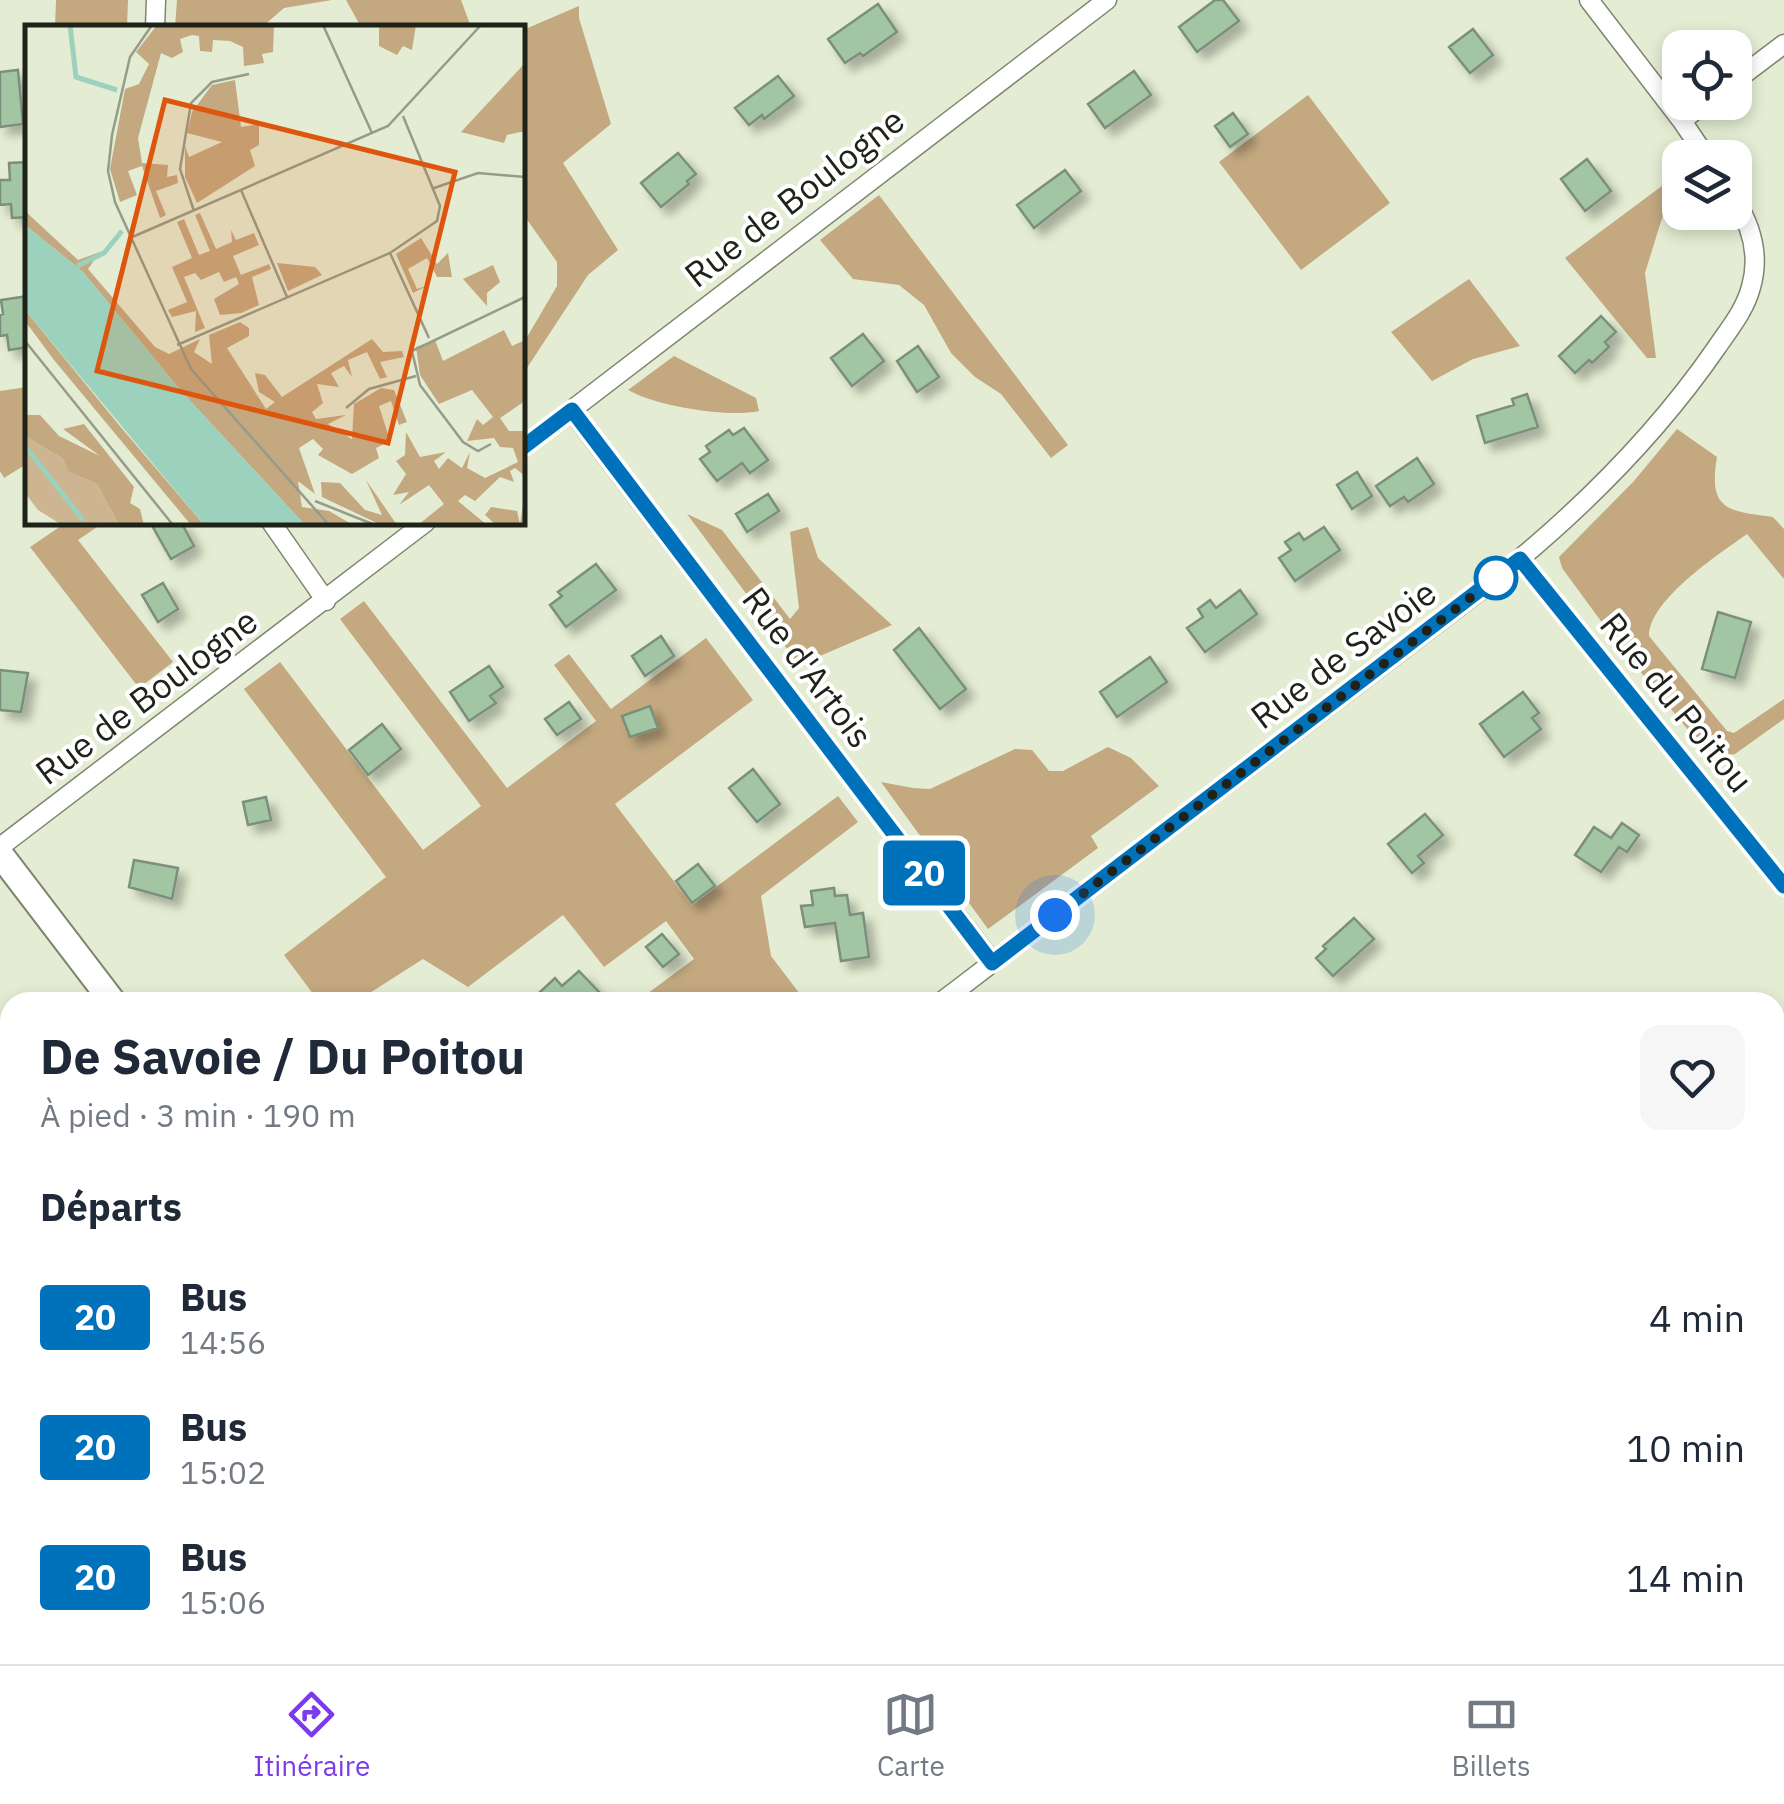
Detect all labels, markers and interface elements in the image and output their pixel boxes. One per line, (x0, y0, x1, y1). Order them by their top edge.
inset map (25, 25, 525, 525)
map controls (1662, 30, 1752, 230)
button: locate (1662, 30, 1752, 120)
street label: Rue de Boulogne (675, 97, 913, 297)
button: layers (1662, 140, 1752, 230)
unlabelled marker (1475, 557, 1517, 599)
street label: Rue de Savoie (1241, 569, 1445, 739)
street label: Rue d'Artois (733, 577, 883, 757)
street label: Rue de Boulogne (26, 597, 266, 795)
street label: Rue du Poitou (1590, 603, 1764, 801)
line badge: 20 (879, 840, 969, 906)
text: 20 (903, 850, 945, 896)
your location (1030, 890, 1080, 940)
text: De Savoie / Du Poitou (40, 1025, 525, 1087)
button: heart (1640, 1025, 1745, 1130)
text: À pied · 3 min · 190 m (40, 1094, 356, 1136)
text: Départs (40, 1182, 182, 1231)
text: Bus (180, 1272, 247, 1321)
text: 4 min (1649, 1293, 1745, 1342)
text: 20 (74, 1294, 116, 1340)
text: 14:56 (180, 1321, 266, 1363)
text: Bus (180, 1402, 247, 1451)
text: 10 min (1626, 1423, 1745, 1472)
text: 20 (74, 1424, 116, 1470)
text: 15:02 (180, 1451, 266, 1493)
text: Bus (180, 1532, 247, 1581)
text: 14 min (1626, 1553, 1745, 1602)
text: 20 (74, 1554, 116, 1600)
text: 15:06 (180, 1581, 266, 1623)
tab: Itinéraire (253, 1687, 370, 1784)
tab: Carte (877, 1687, 945, 1784)
tab: Billets (1451, 1687, 1531, 1784)

